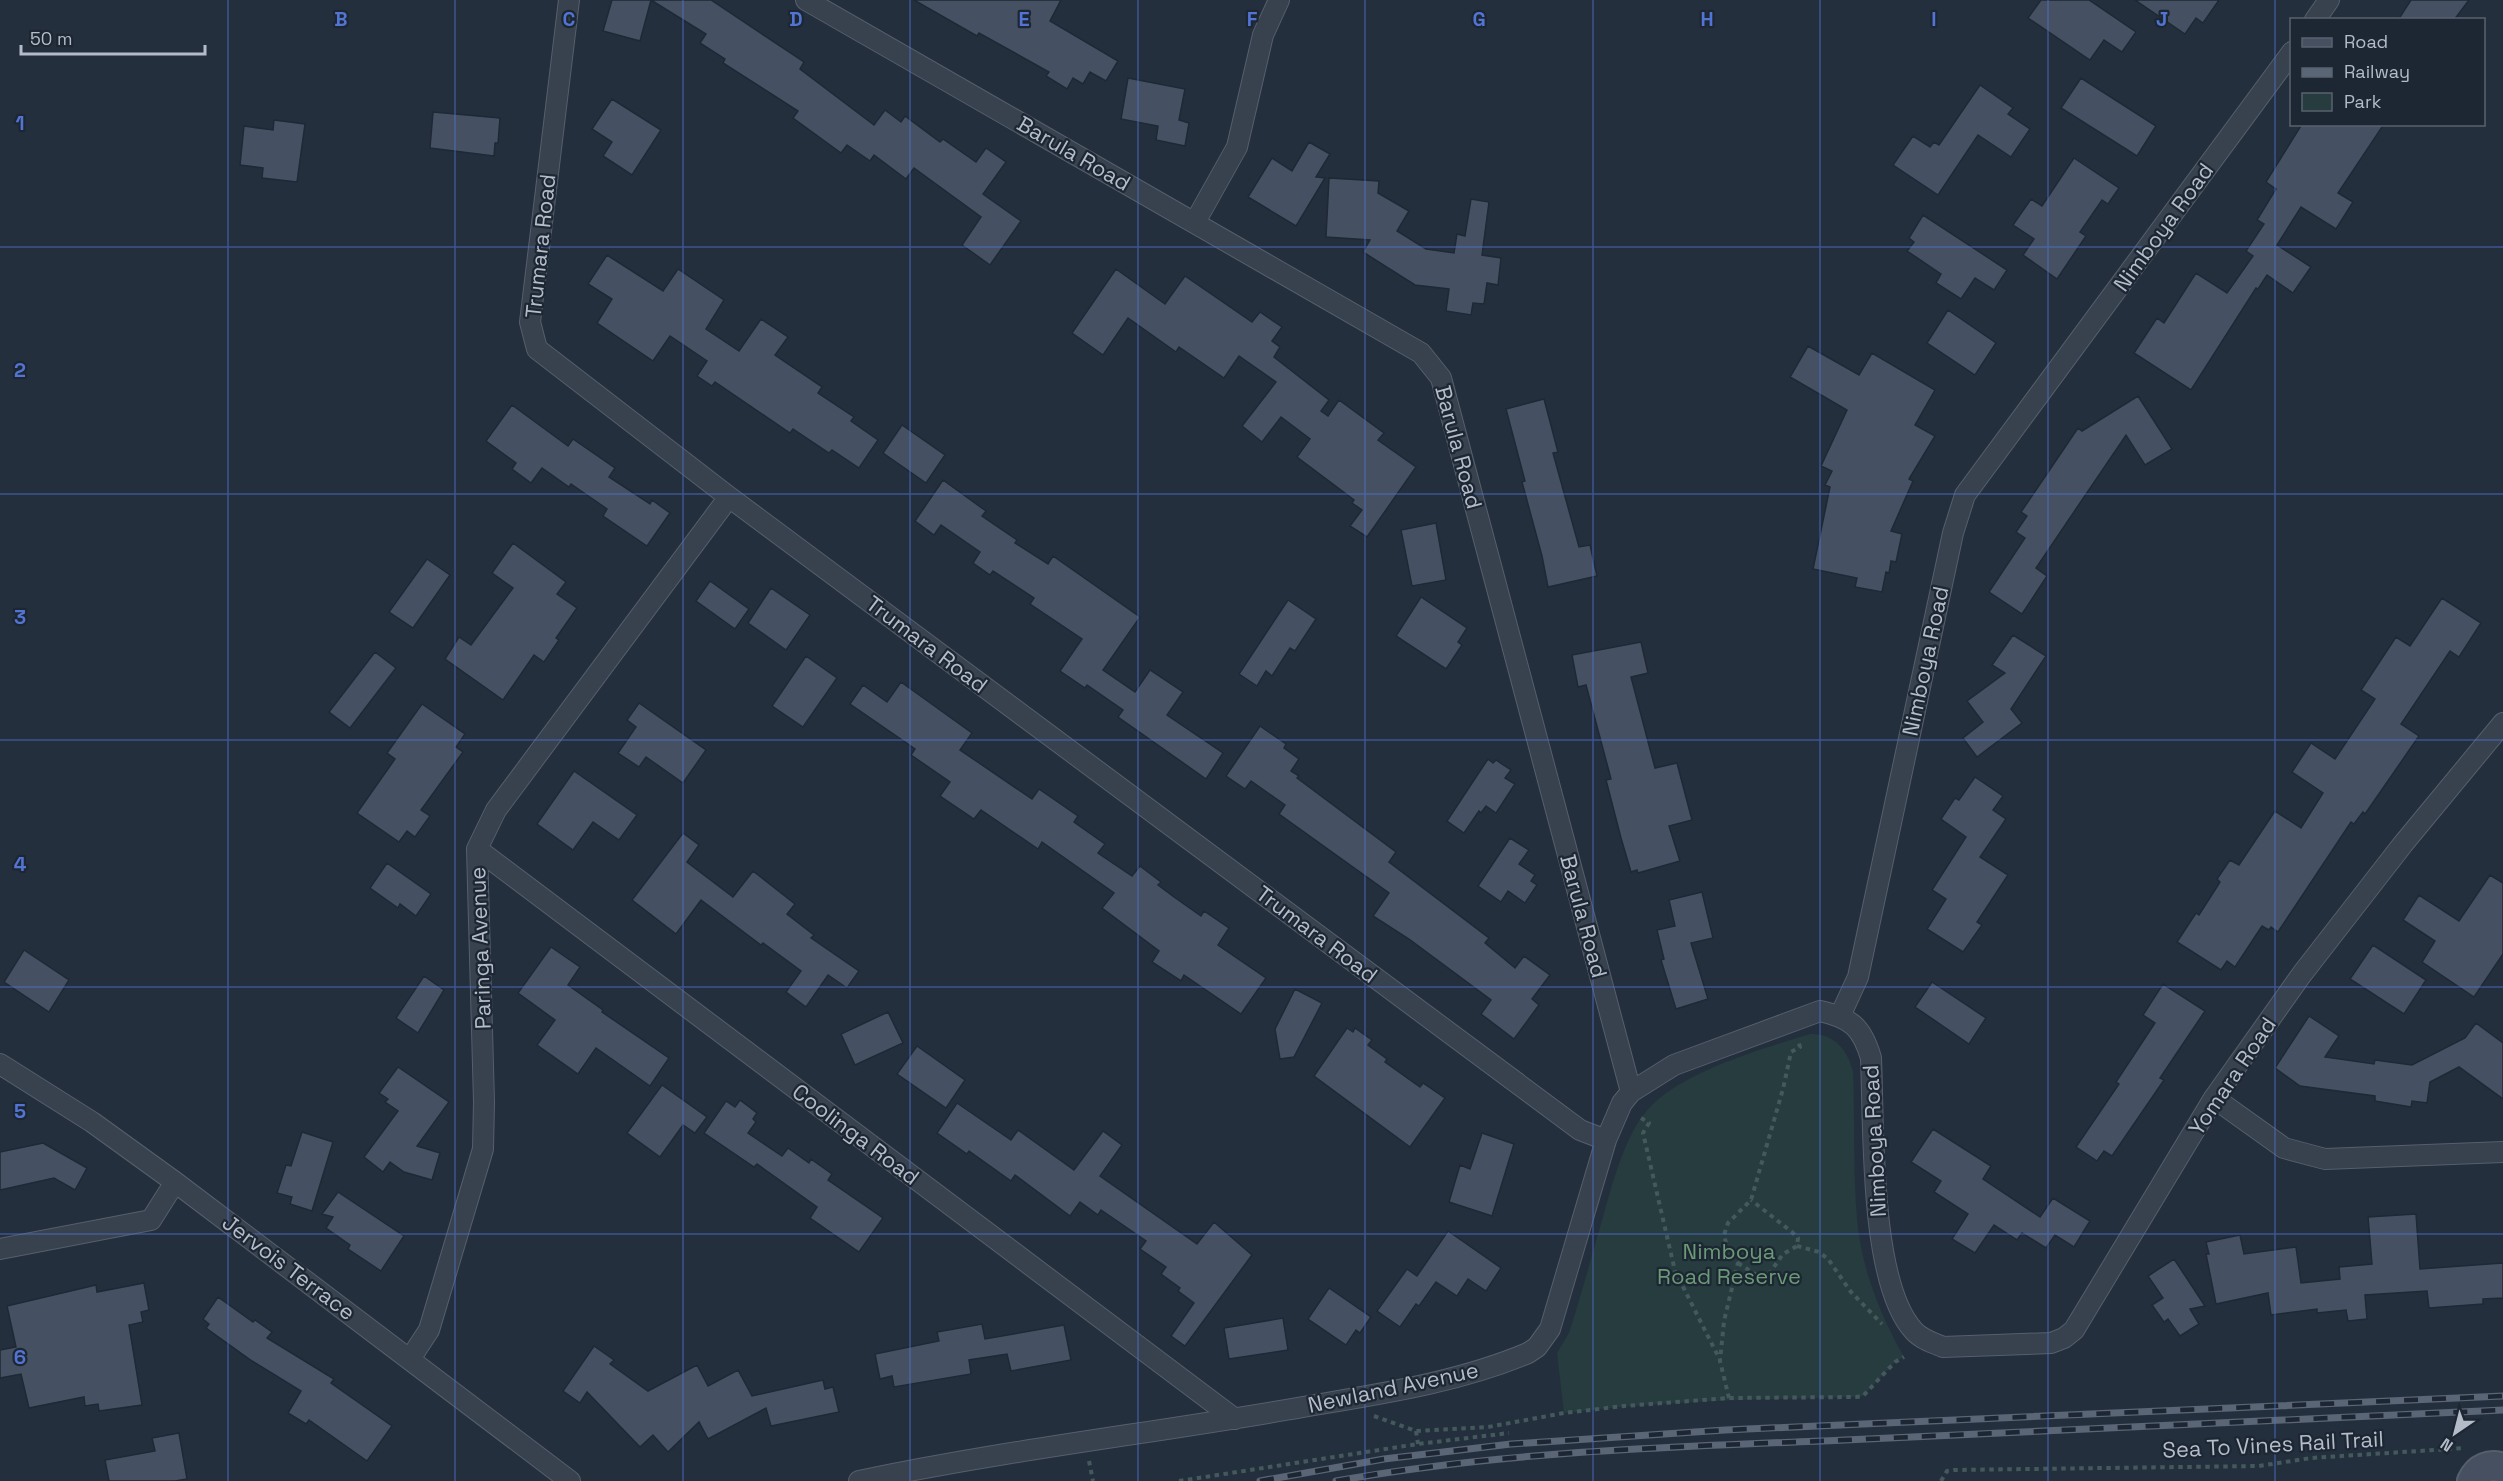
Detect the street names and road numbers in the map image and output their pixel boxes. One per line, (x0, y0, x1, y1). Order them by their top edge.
street label: Barula Road (1012, 109, 1136, 197)
street label: Nimboya Road (2107, 157, 2219, 297)
street label: Trumara Road (519, 173, 561, 319)
street label: Barula Road (1429, 382, 1489, 512)
street label: Nimboya Road (1895, 584, 1955, 738)
street label: Trumara Road (861, 589, 993, 699)
street label: Barula Road (1554, 851, 1614, 981)
street label: Paringa Avenue (463, 866, 497, 1030)
street label: Trumara Road (1251, 879, 1383, 989)
street label: Yomara Road (2182, 1011, 2282, 1141)
street label: Nimboya Road (1856, 1064, 1892, 1218)
street label: Coolinga Road (787, 1077, 925, 1191)
street label: Jervois Terrace (217, 1208, 361, 1326)
street label: Newland Avenue (1305, 1355, 1481, 1419)
street label: Sea To Vines Rail Trail (2162, 1424, 2384, 1464)

